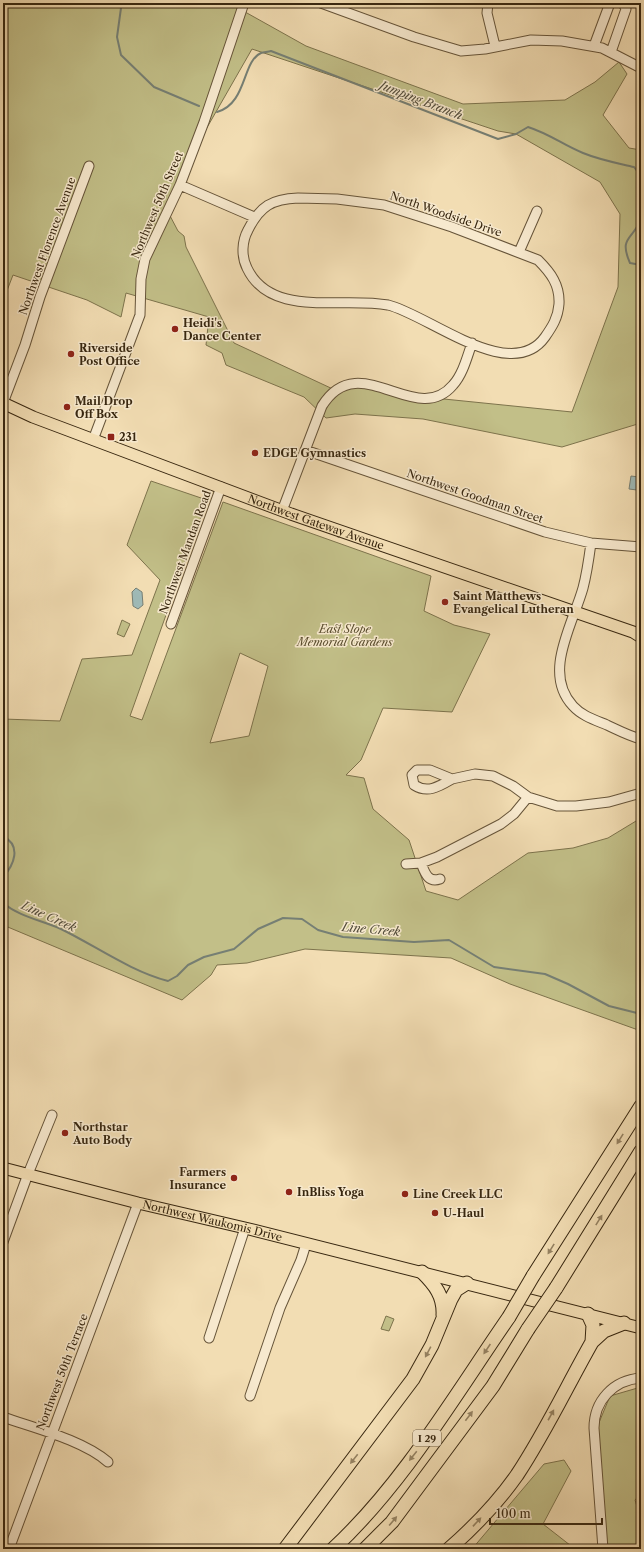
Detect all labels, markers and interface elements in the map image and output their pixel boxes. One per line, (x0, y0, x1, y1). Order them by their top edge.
water label: Jumping Branch (374, 76, 465, 123)
street label: Northwest 50th Street (128, 149, 186, 261)
street label: Northwest Florence Avenue (16, 175, 78, 317)
street label: North Woodside Drive (388, 188, 504, 240)
place label: Heidi's Dance Center (183, 316, 262, 343)
marker: Heidi's Dance Center (170, 324, 180, 334)
place label: Riverside Post Office (79, 341, 140, 368)
marker: Riverside Post Office (66, 349, 76, 359)
place label: Mail Drop Off Box (75, 394, 133, 421)
marker: Mail Drop Off Box (62, 402, 72, 412)
place label: 231 (119, 430, 137, 444)
marker: 231 (106, 432, 116, 442)
place label: EDGE Gymnastics (263, 446, 366, 460)
marker: EDGE Gymnastics (250, 448, 260, 458)
street label: Northwest Goodman Street (405, 466, 545, 526)
street label: Northwest Mandan Road (156, 488, 214, 616)
street label: Northwest Gateway Avenue (246, 491, 386, 553)
place label: Saint Matthews Evangelical Lutheran (453, 589, 574, 616)
marker: Saint Matthews Evangelical Lutheran (440, 597, 450, 607)
park label: East Slope Memorial Gardens (295, 622, 393, 649)
water label: Line Creek (18, 897, 80, 935)
water label: Line Creek (340, 919, 402, 939)
place label: Northstar Auto Body (72, 1120, 132, 1147)
marker: Northstar Auto Body (60, 1128, 70, 1138)
one-way arrow (616, 1134, 624, 1144)
place label: Farmers Insurance (170, 1165, 226, 1192)
marker: Farmers Insurance (229, 1173, 239, 1183)
place label: InBliss Yoga (297, 1185, 365, 1199)
marker: InBliss Yoga (284, 1187, 294, 1197)
place label: Line Creek LLC (413, 1187, 503, 1201)
marker: Line Creek LLC (400, 1189, 410, 1199)
street label: Northwest Waukomis Drive (141, 1197, 284, 1244)
place label: U-Haul (443, 1206, 484, 1220)
marker: U-Haul (430, 1208, 440, 1218)
one-way arrow (595, 1214, 602, 1225)
one-way arrow (547, 1243, 554, 1255)
street label: Northwest 50th Terrace (33, 1312, 91, 1432)
one-way arrow (483, 1344, 491, 1354)
one-way arrow (424, 1347, 431, 1358)
one-way arrow (548, 1410, 555, 1421)
one-way arrow (465, 1411, 474, 1422)
road number: I 29 (413, 1430, 441, 1446)
one-way arrow (409, 1451, 418, 1462)
one-way arrow (350, 1454, 358, 1465)
scale bar (490, 1500, 602, 1526)
text: 100 m (496, 1506, 531, 1521)
one-way arrow (388, 1516, 397, 1527)
one-way arrow (473, 1517, 482, 1527)

